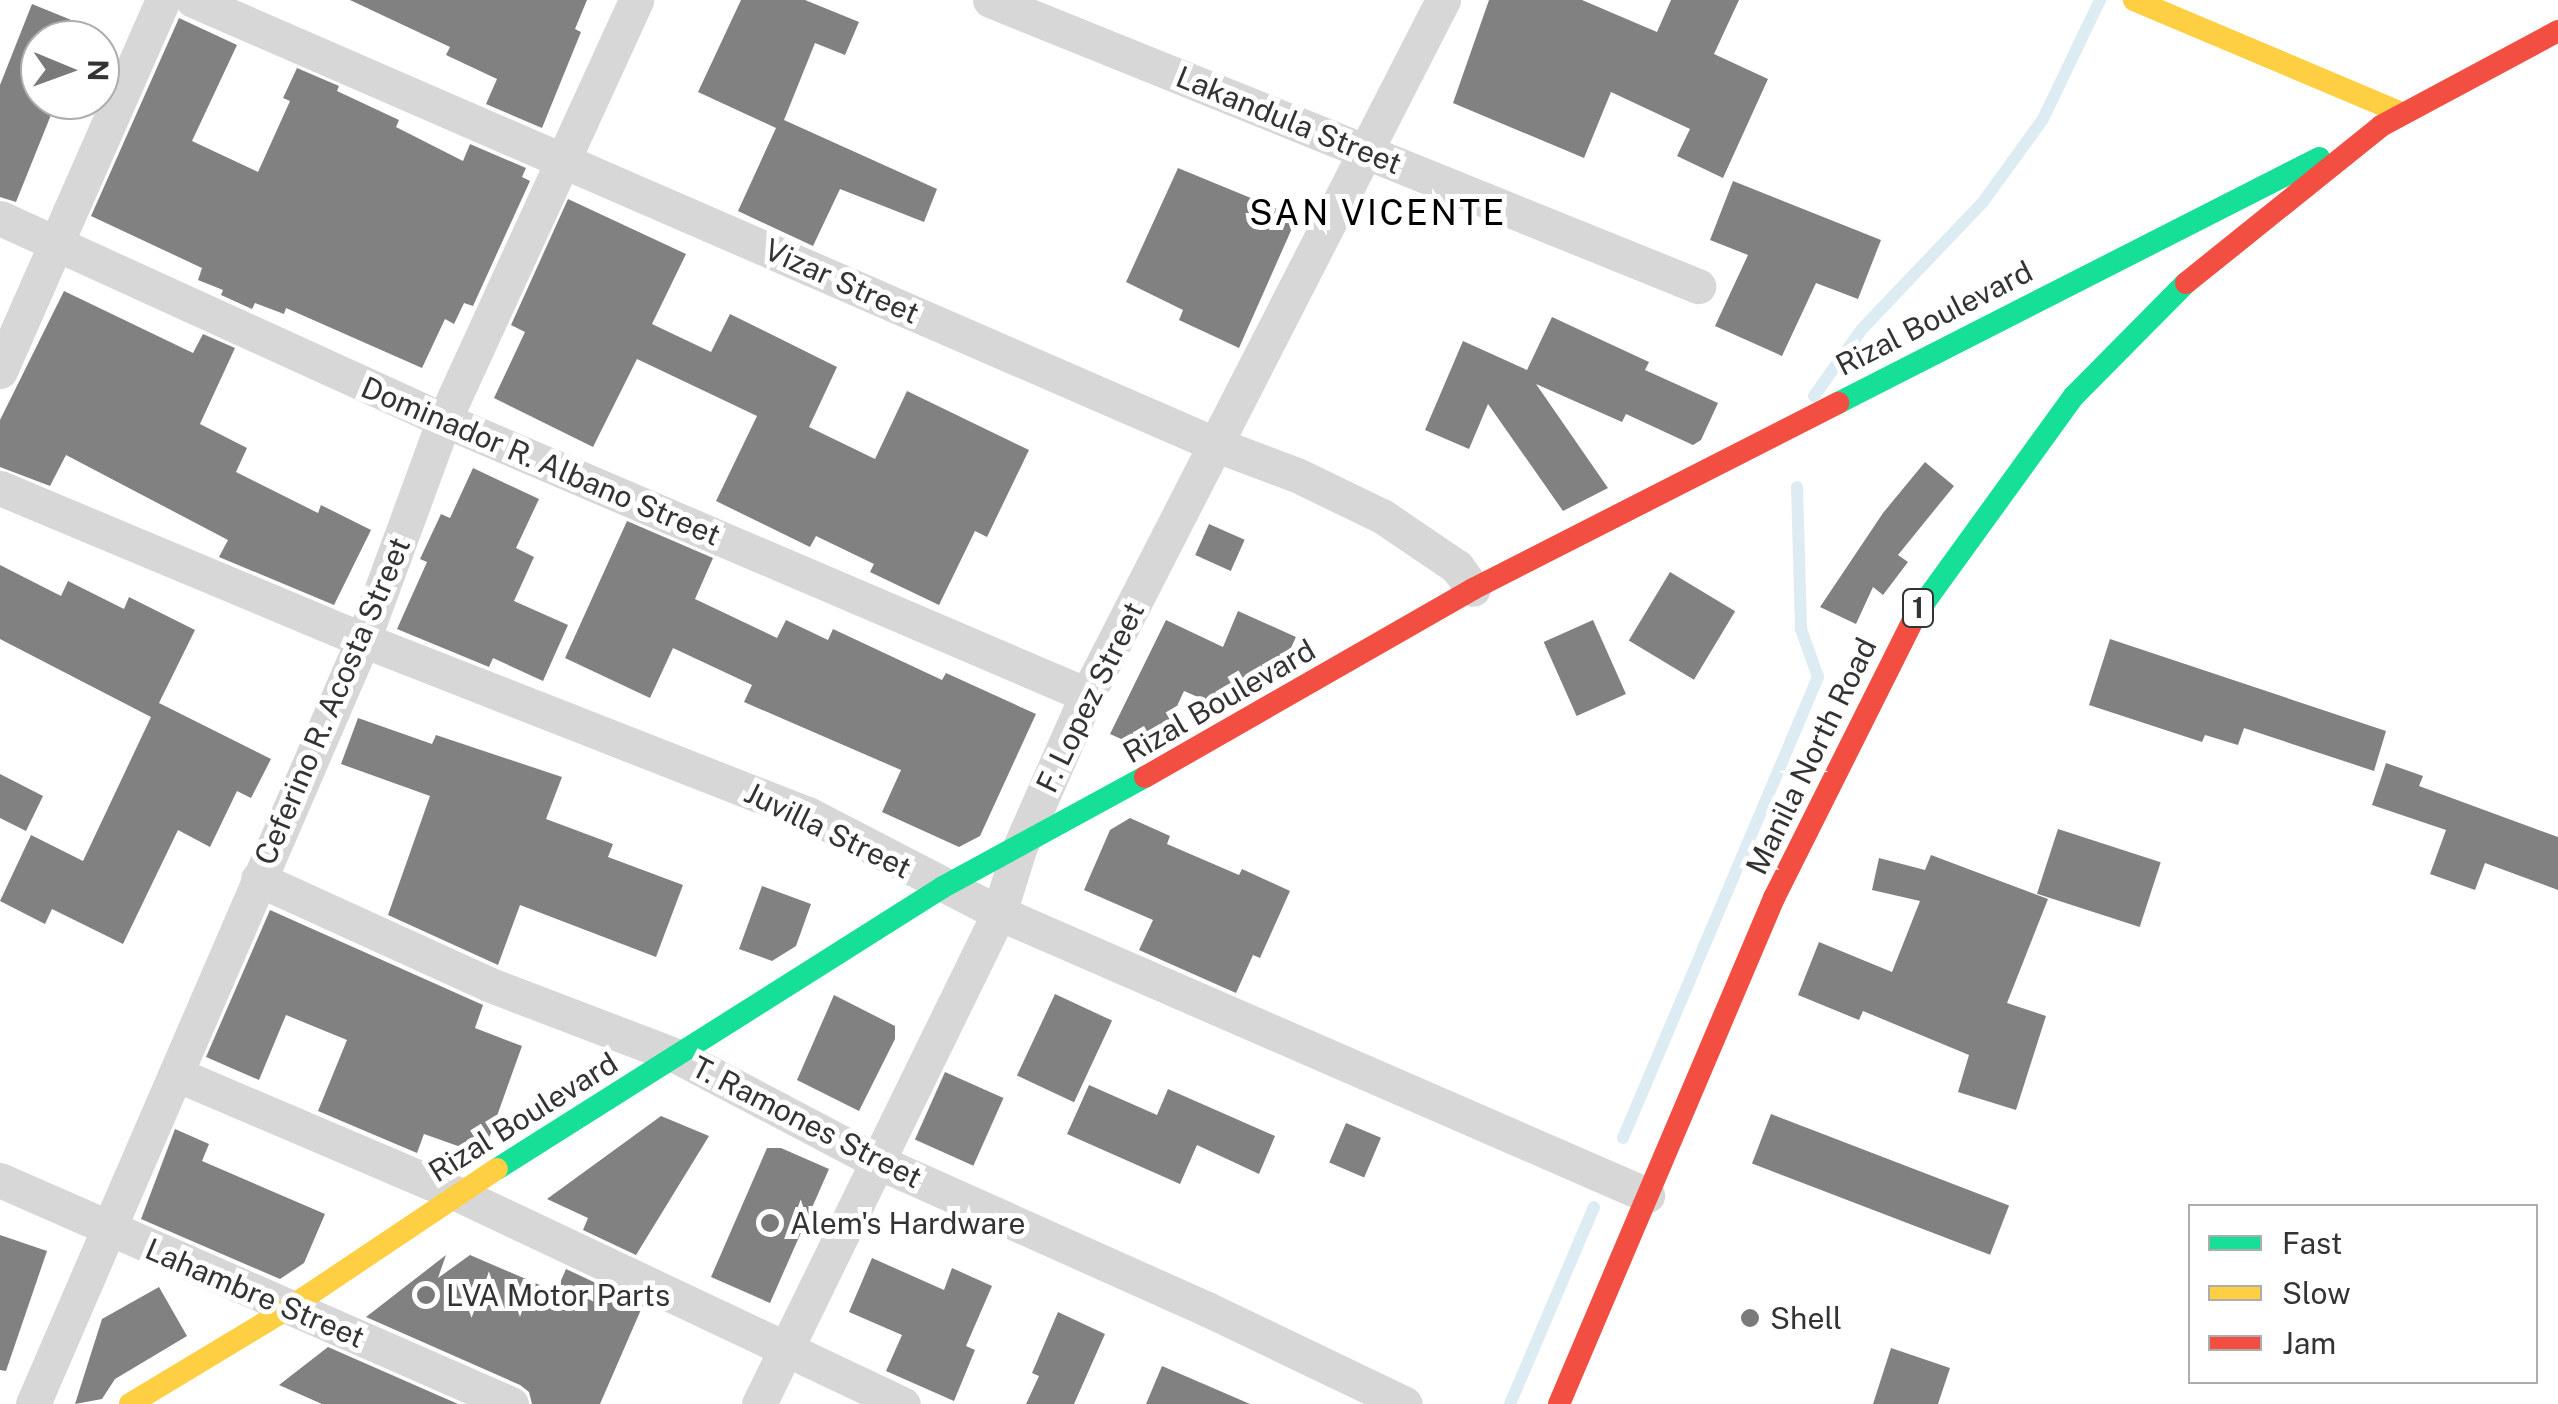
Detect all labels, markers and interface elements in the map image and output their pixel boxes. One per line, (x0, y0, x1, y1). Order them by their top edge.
north arrow (20, 20, 120, 120)
street label: Lakandula Street (1171, 58, 1407, 182)
text: N (82, 59, 115, 82)
district label: SAN VICENTE (1249, 192, 1507, 234)
street label: Vizar Street (759, 231, 925, 331)
street label: Rizal Boulevard (1830, 253, 2038, 383)
street label: Dominador R. Albano Street (356, 369, 726, 553)
street label: Ceferino R. Acosta Street (247, 532, 417, 870)
road number: 1 (1900, 585, 1936, 631)
street label: F. Lopez Street (1028, 596, 1152, 798)
street label: Rizal Boulevard (1117, 632, 1321, 770)
street label: Manila North Road (1738, 632, 1884, 880)
street label: Juvilla Street (739, 774, 917, 886)
street label: Rizal Boulevard (422, 1045, 624, 1189)
street label: T. Ramones Street (686, 1048, 928, 1196)
legend (2188, 1204, 2538, 1384)
place label: Alem's Hardware (790, 1205, 1026, 1241)
marker: Alem's Hardware (759, 1212, 781, 1234)
text: Fast (2282, 1225, 2342, 1261)
street label: Lahambre Street (140, 1231, 370, 1355)
text: Slow (2282, 1275, 2351, 1311)
place label: LVA Motor Parts (446, 1277, 670, 1313)
marker: LVA Motor Parts (415, 1284, 437, 1306)
place label: Shell (1770, 1300, 1842, 1336)
marker: Shell (1739, 1307, 1761, 1329)
text: Jam (2282, 1325, 2336, 1361)

